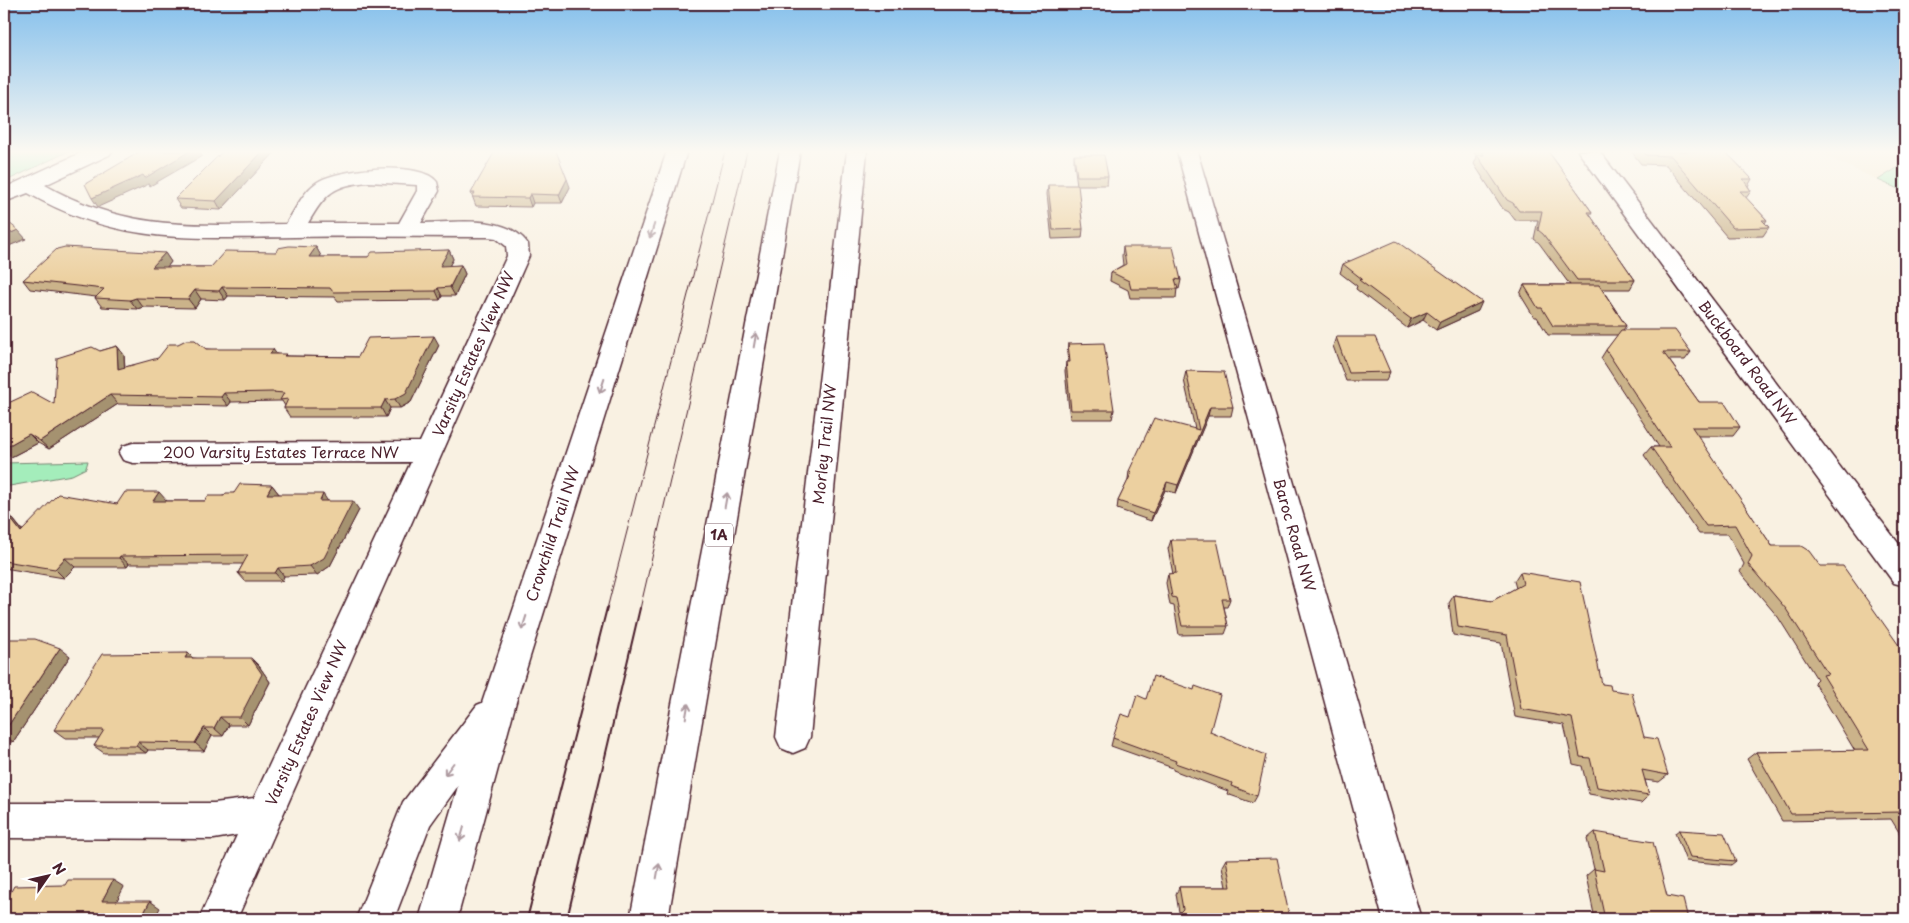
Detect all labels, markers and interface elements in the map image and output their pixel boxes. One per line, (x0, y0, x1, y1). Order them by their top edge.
one-way arrow (646, 223, 656, 239)
street label: Varsity Estates View NW (426, 267, 519, 440)
street label: Buckboard Road NW (1694, 295, 1803, 429)
one-way arrow (751, 332, 760, 348)
one-way arrow (596, 377, 606, 393)
street label: Morley Trail NW (806, 383, 841, 505)
street label: 200 Varsity Estates Terrace NW (163, 440, 399, 463)
street label: Crowchild Trail NW (519, 463, 584, 604)
street label: Baroc Road NW (1268, 475, 1323, 594)
one-way arrow (721, 492, 731, 508)
road number: 1A (705, 524, 733, 546)
one-way arrow (519, 615, 529, 631)
street label: Varsity Estates View NW (259, 636, 352, 809)
one-way arrow (682, 704, 692, 720)
one-way arrow (444, 762, 454, 776)
one-way arrow (457, 825, 467, 841)
north arrow (22, 850, 72, 900)
text: N (47, 858, 71, 879)
one-way arrow (654, 864, 664, 880)

